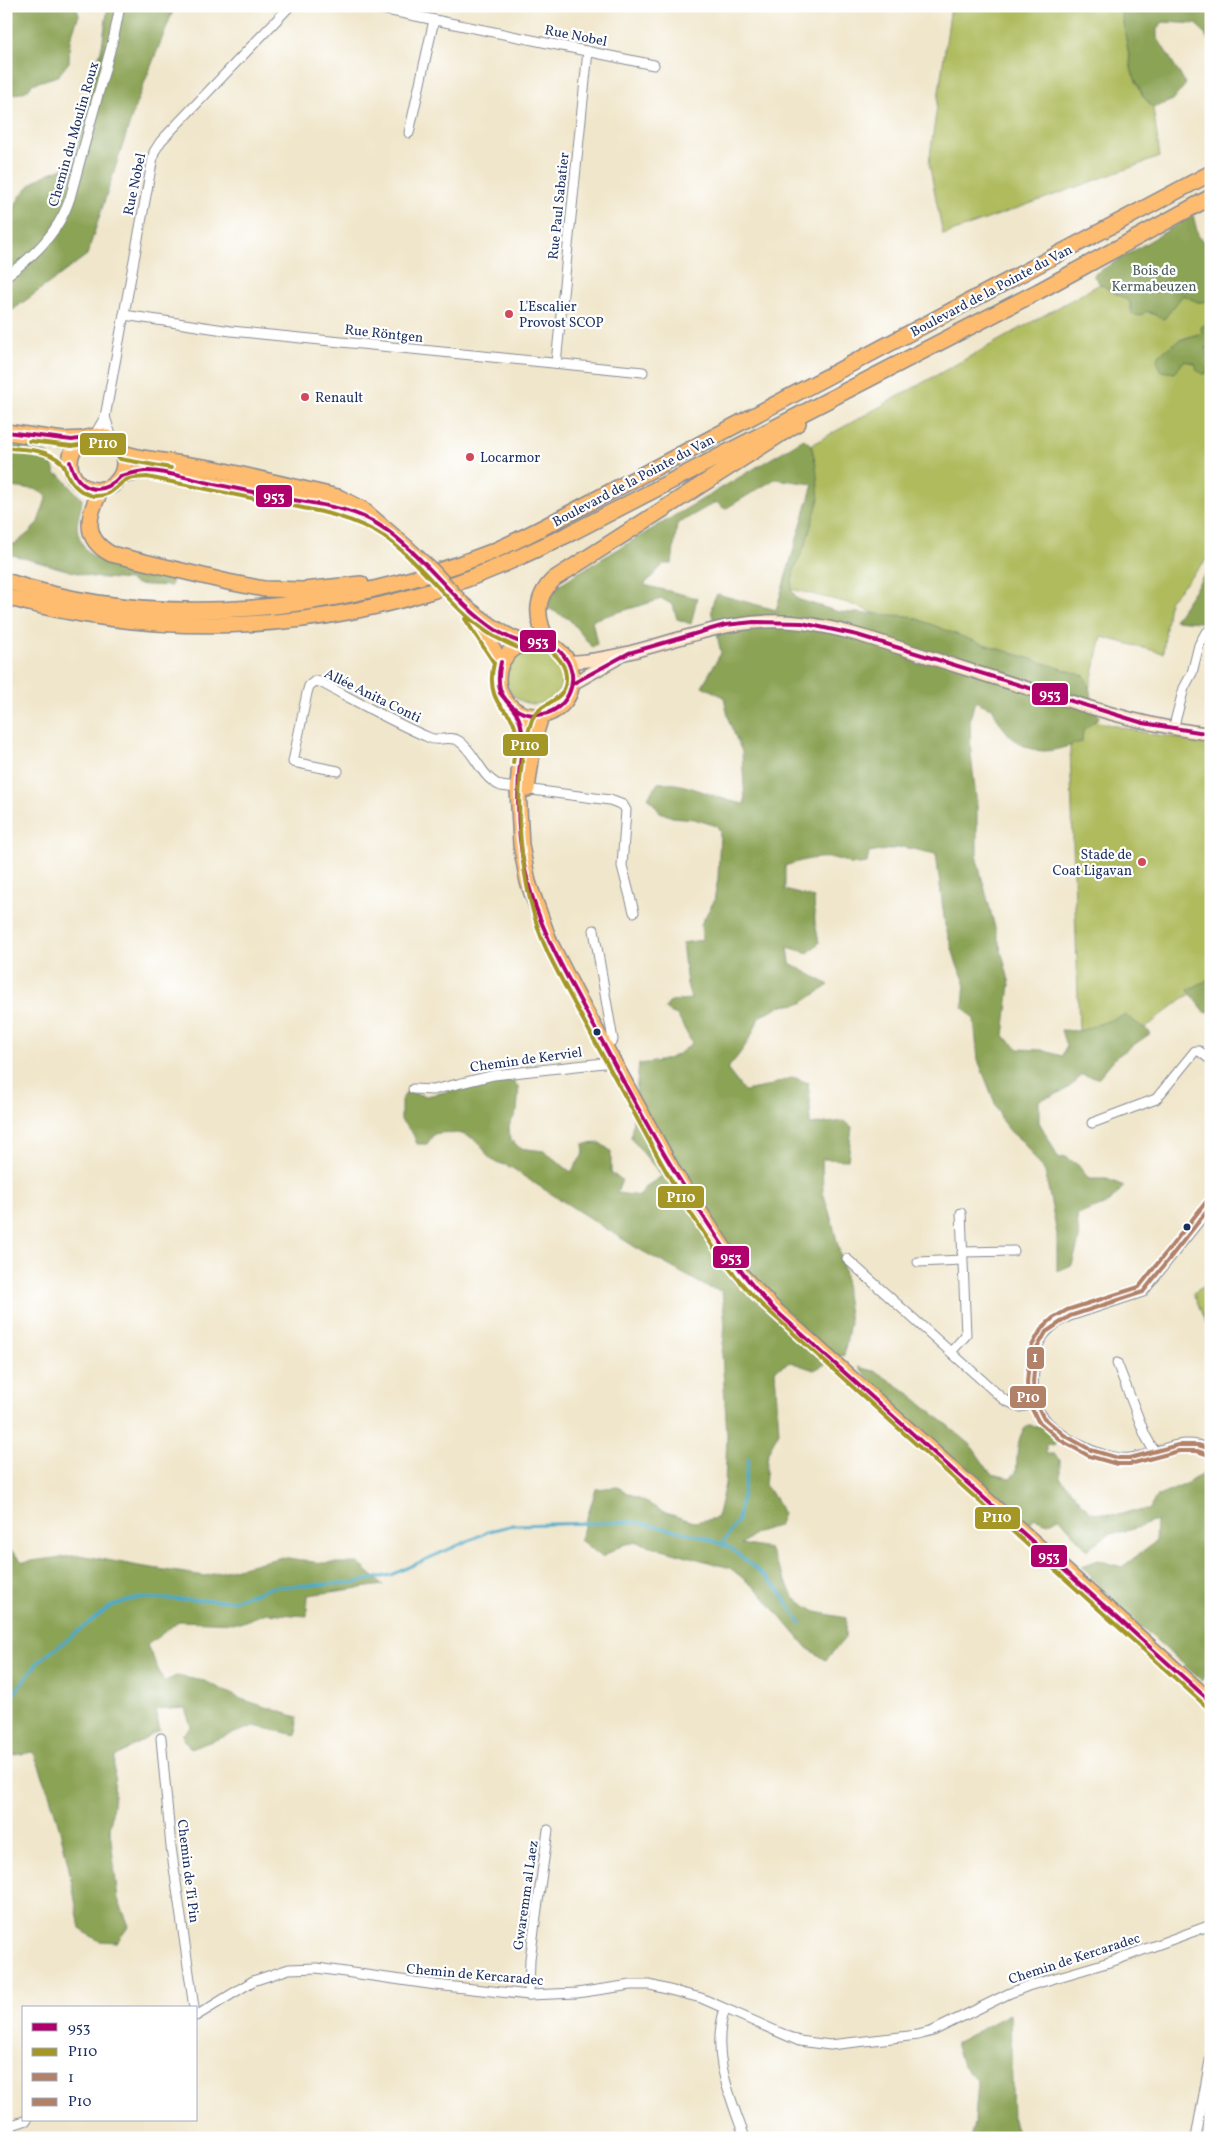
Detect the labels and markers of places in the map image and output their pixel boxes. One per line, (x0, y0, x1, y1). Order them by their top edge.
place label: L'Escalier Provost SCOP (519, 298, 604, 333)
marker: L'Escalier Provost SCOP (503, 308, 515, 320)
place label: Renault (315, 389, 363, 408)
marker: Renault (299, 391, 311, 403)
place label: Locarmor (480, 449, 540, 468)
marker: Locarmor (464, 451, 476, 463)
place label: Stade de Coat Ligavan (1052, 846, 1132, 881)
marker: Stade de Coat Ligavan (1136, 856, 1148, 868)
unlabelled marker (592, 1027, 602, 1037)
unlabelled marker (1182, 1222, 1192, 1232)

